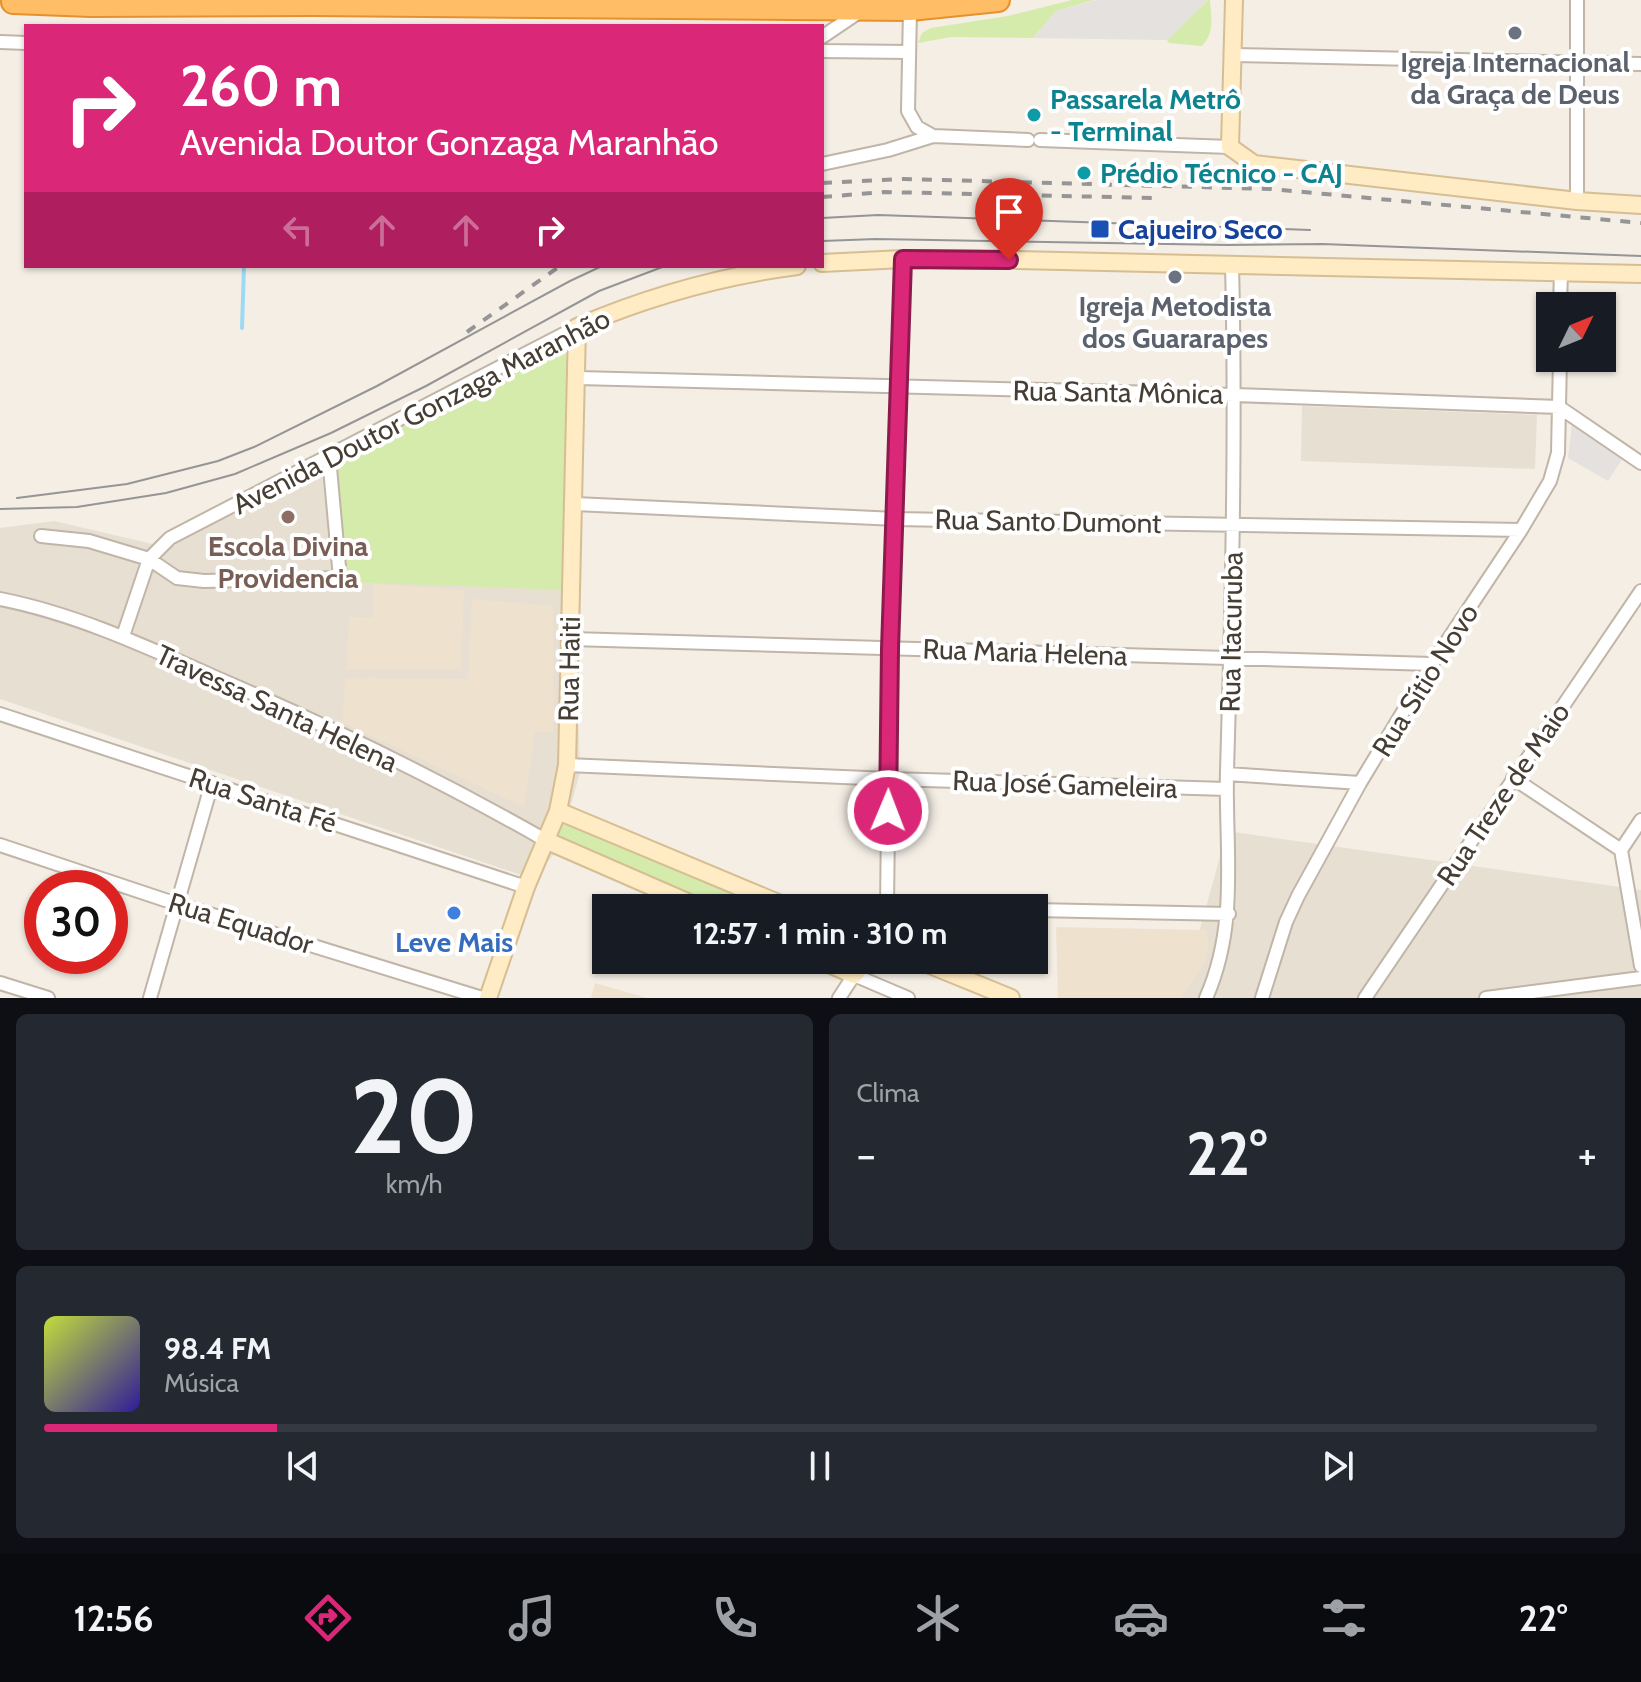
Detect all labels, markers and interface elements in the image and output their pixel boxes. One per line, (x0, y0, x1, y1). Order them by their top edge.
marker: Igreja Internacional da Graça de Deus (1506, 24, 1524, 42)
place label: Igreja Internacional da Graça de Deus (1400, 45, 1630, 111)
text: 260 m (180, 52, 342, 120)
icon: right (48, 56, 152, 160)
place label: Passarela Metrô - Terminal (1050, 82, 1241, 148)
marker: Passarela Metrô - Terminal (1025, 106, 1043, 124)
text: Avenida Doutor Gonzaga Maranhão (180, 120, 719, 164)
place label: Prédio Técnico - CAJ (1100, 156, 1343, 190)
marker: Prédio Técnico - CAJ (1075, 164, 1093, 182)
pin (975, 178, 1043, 260)
icon: arrive (987, 190, 1031, 234)
icon: left (276, 208, 320, 252)
icon: ahead (360, 208, 404, 252)
icon: ahead (444, 208, 488, 252)
icon: right (528, 208, 572, 252)
place label: Cajueiro Seco (1118, 212, 1283, 246)
marker: Cajueiro Seco (1089, 218, 1111, 240)
marker: Igreja Metodista dos Guararapes (1166, 268, 1184, 286)
place label: Igreja Metodista dos Guararapes (1079, 289, 1272, 355)
north arrow (1536, 292, 1616, 372)
map controls (1536, 292, 1616, 372)
street label: Avenida Doutor Gonzaga Maranhão (227, 301, 615, 521)
street label: Rua Santa Mônica (1012, 373, 1224, 411)
street label: Rua Santo Dumont (934, 502, 1162, 540)
marker: Escola Divina Providencia (279, 508, 297, 526)
place label: Escola Divina Providencia (208, 529, 368, 595)
street label: Rua Itacuruba (1213, 551, 1249, 713)
street label: Rua Sítio Novo (1365, 597, 1485, 763)
street label: Rua Haiti (551, 616, 587, 722)
street label: Rua Maria Helena (922, 631, 1129, 673)
street label: Travessa Santa Helena (151, 637, 404, 779)
street label: Rua Treze de Maio (1429, 696, 1577, 892)
street label: Rua Santa Fé (185, 760, 341, 840)
street label: Rua José Gameleira (952, 763, 1179, 805)
position arrow (846, 769, 930, 853)
speed limit sign: 30 (24, 870, 128, 974)
street label: Rua Equador (165, 885, 318, 961)
marker: Leve Mais (445, 904, 463, 922)
text: 12:57 · 1 min · 310 m (693, 915, 947, 952)
place label: Leve Mais (395, 925, 513, 959)
text: 20 (350, 1053, 478, 1179)
text: Clima (857, 1077, 919, 1109)
text: 22° (1186, 1117, 1267, 1190)
text: − (857, 1128, 876, 1181)
text: + (1578, 1128, 1597, 1181)
text: km/h (386, 1168, 443, 1200)
text: 98.4 FM (164, 1330, 271, 1367)
text: Música (164, 1367, 239, 1399)
icon: previous (281, 1444, 325, 1488)
icon: pause (798, 1444, 842, 1488)
icon: next (1316, 1444, 1360, 1488)
icon: directions (300, 1590, 356, 1646)
icon: music (504, 1590, 560, 1646)
icon: phone (707, 1590, 763, 1646)
icon: climate (910, 1590, 966, 1646)
icon: car (1113, 1590, 1169, 1646)
icon: filters (1316, 1590, 1372, 1646)
text: 12:56 (74, 1596, 153, 1640)
text: 22° (1519, 1596, 1567, 1640)

